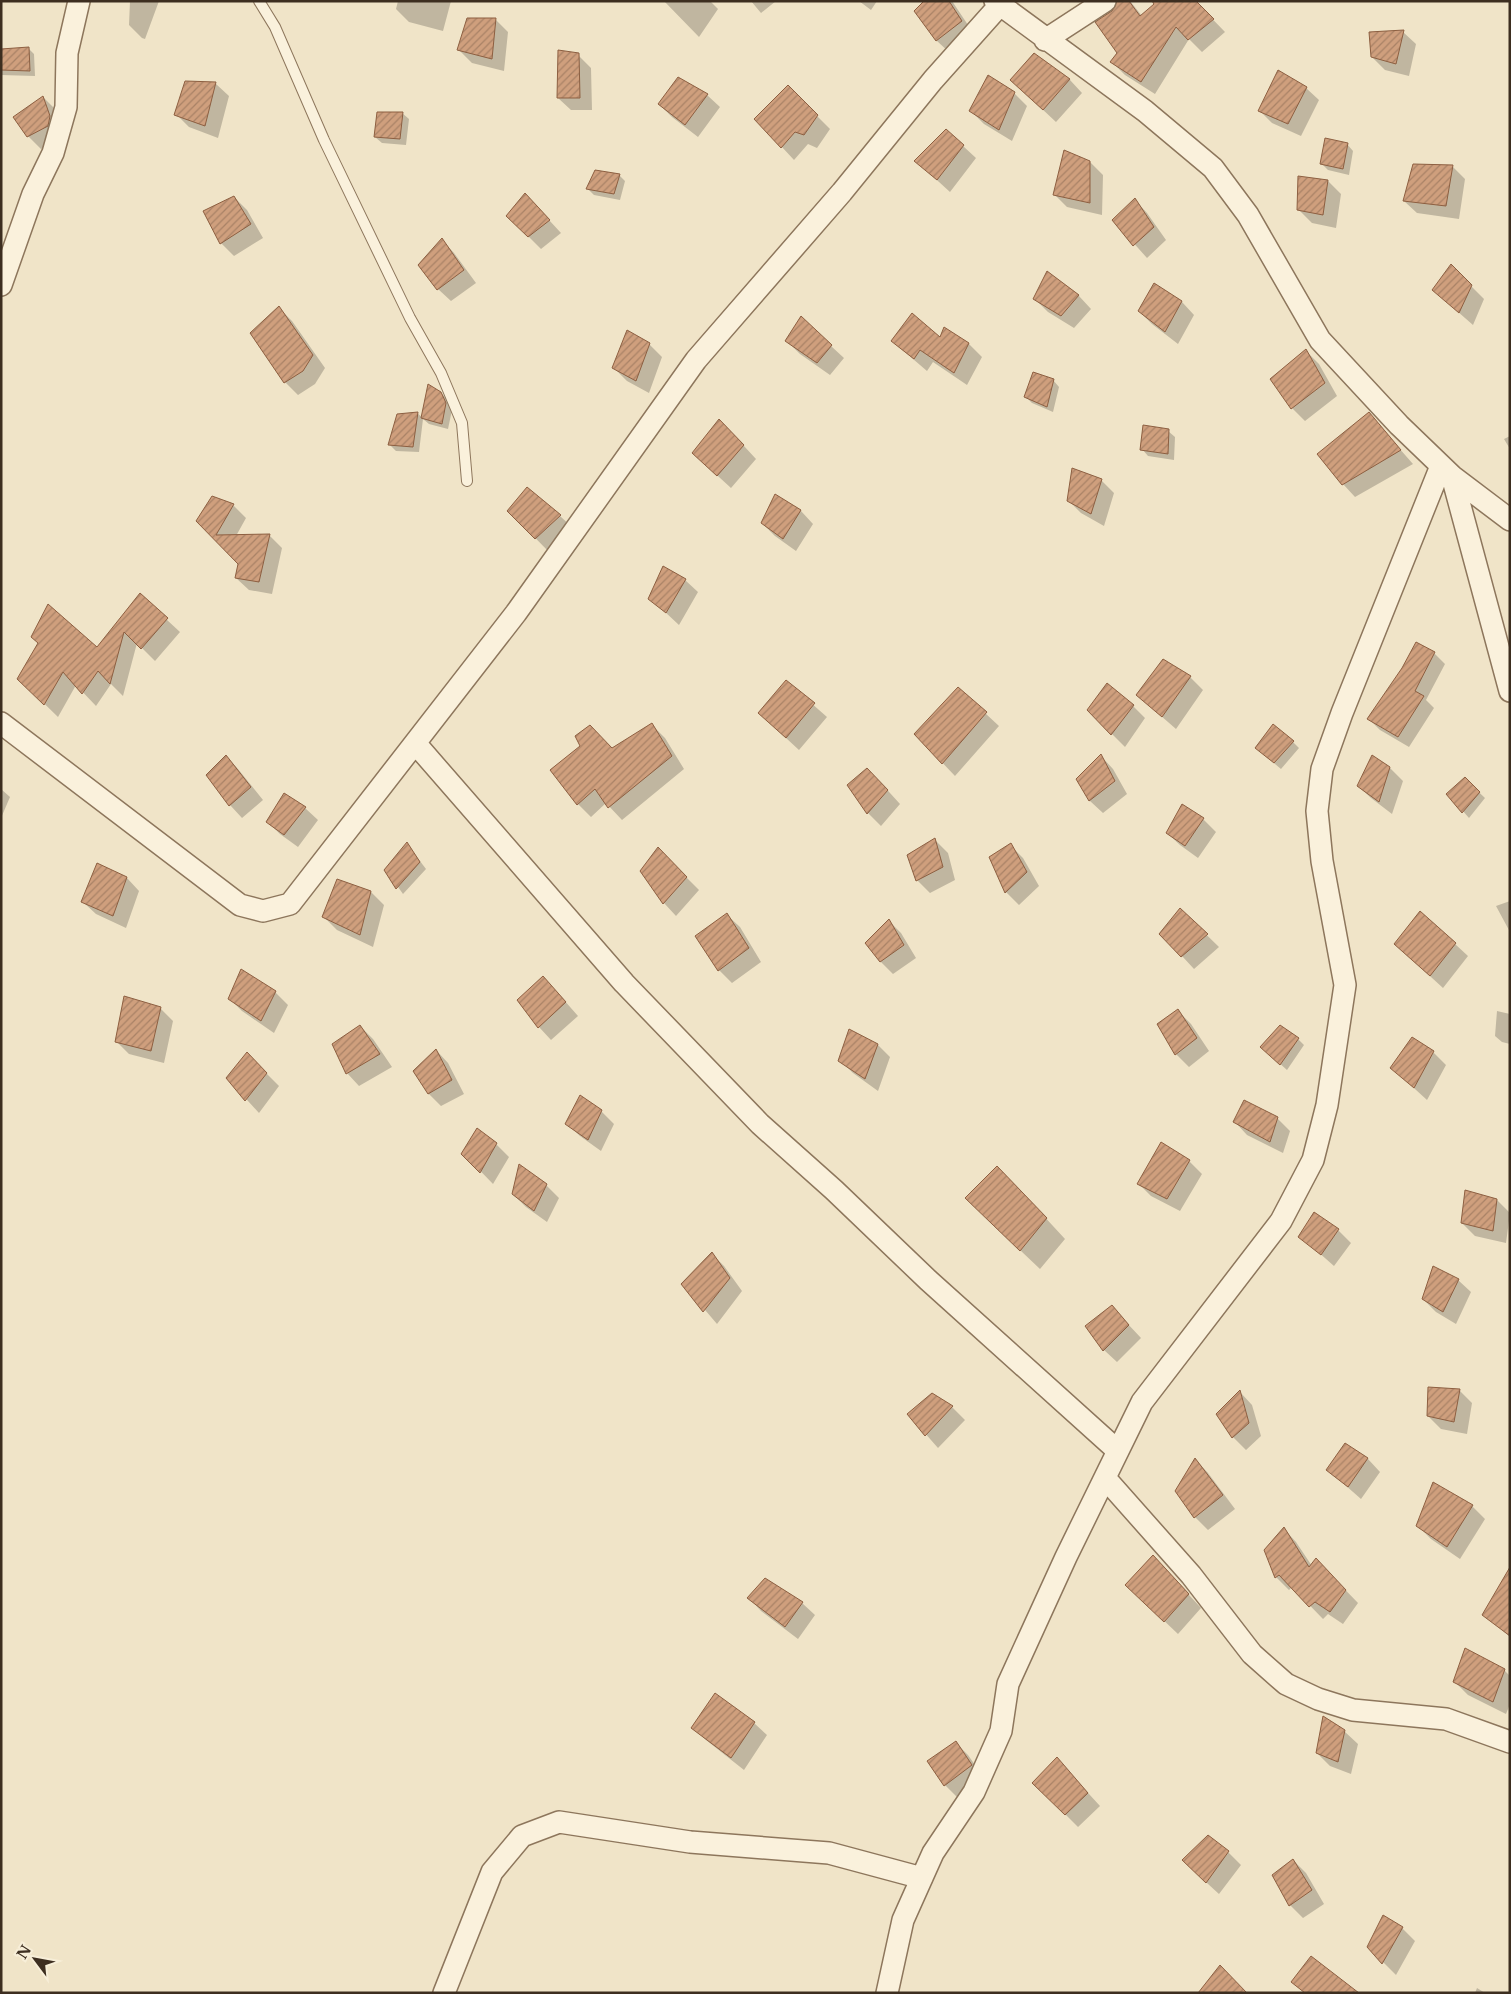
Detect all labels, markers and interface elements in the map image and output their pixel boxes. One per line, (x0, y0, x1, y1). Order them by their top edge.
north arrow (10, 1934, 60, 1984)
text: N (13, 1942, 35, 1962)

